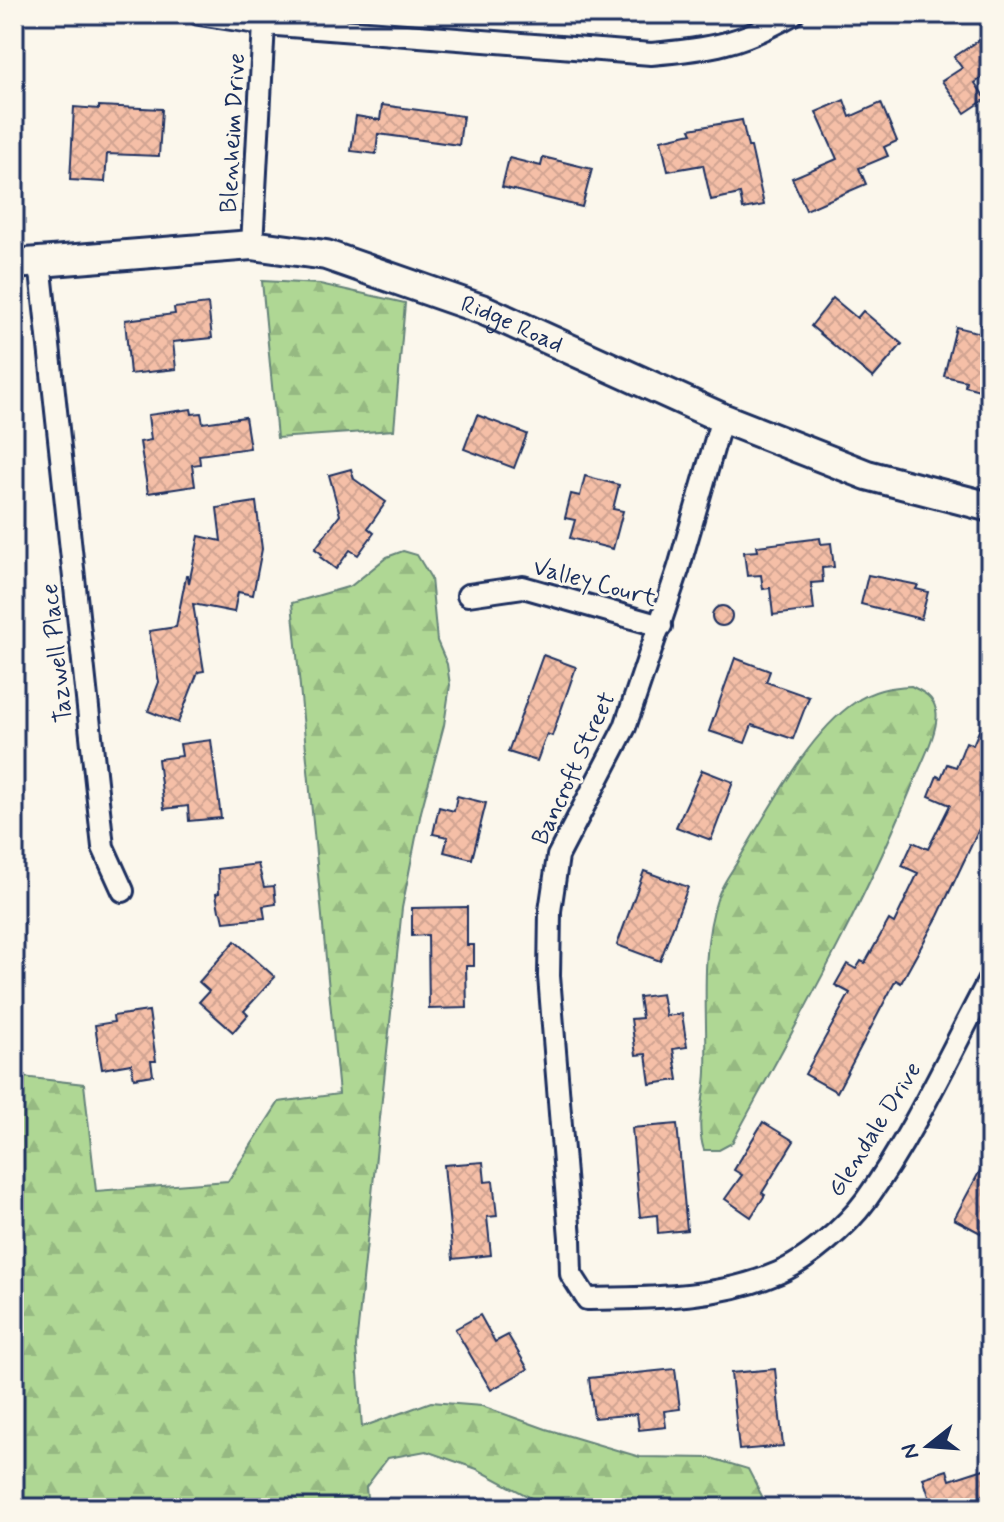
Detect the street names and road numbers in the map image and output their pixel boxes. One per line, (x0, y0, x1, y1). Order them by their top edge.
street label: Blenheim Drive (214, 52, 253, 214)
street label: Ridge Road (457, 289, 568, 361)
street label: Valley Court (529, 552, 660, 615)
street label: Tazwell Place (35, 582, 80, 724)
street label: Bancroft Street (525, 687, 623, 850)
street label: Glendale Drive (821, 1057, 929, 1203)

